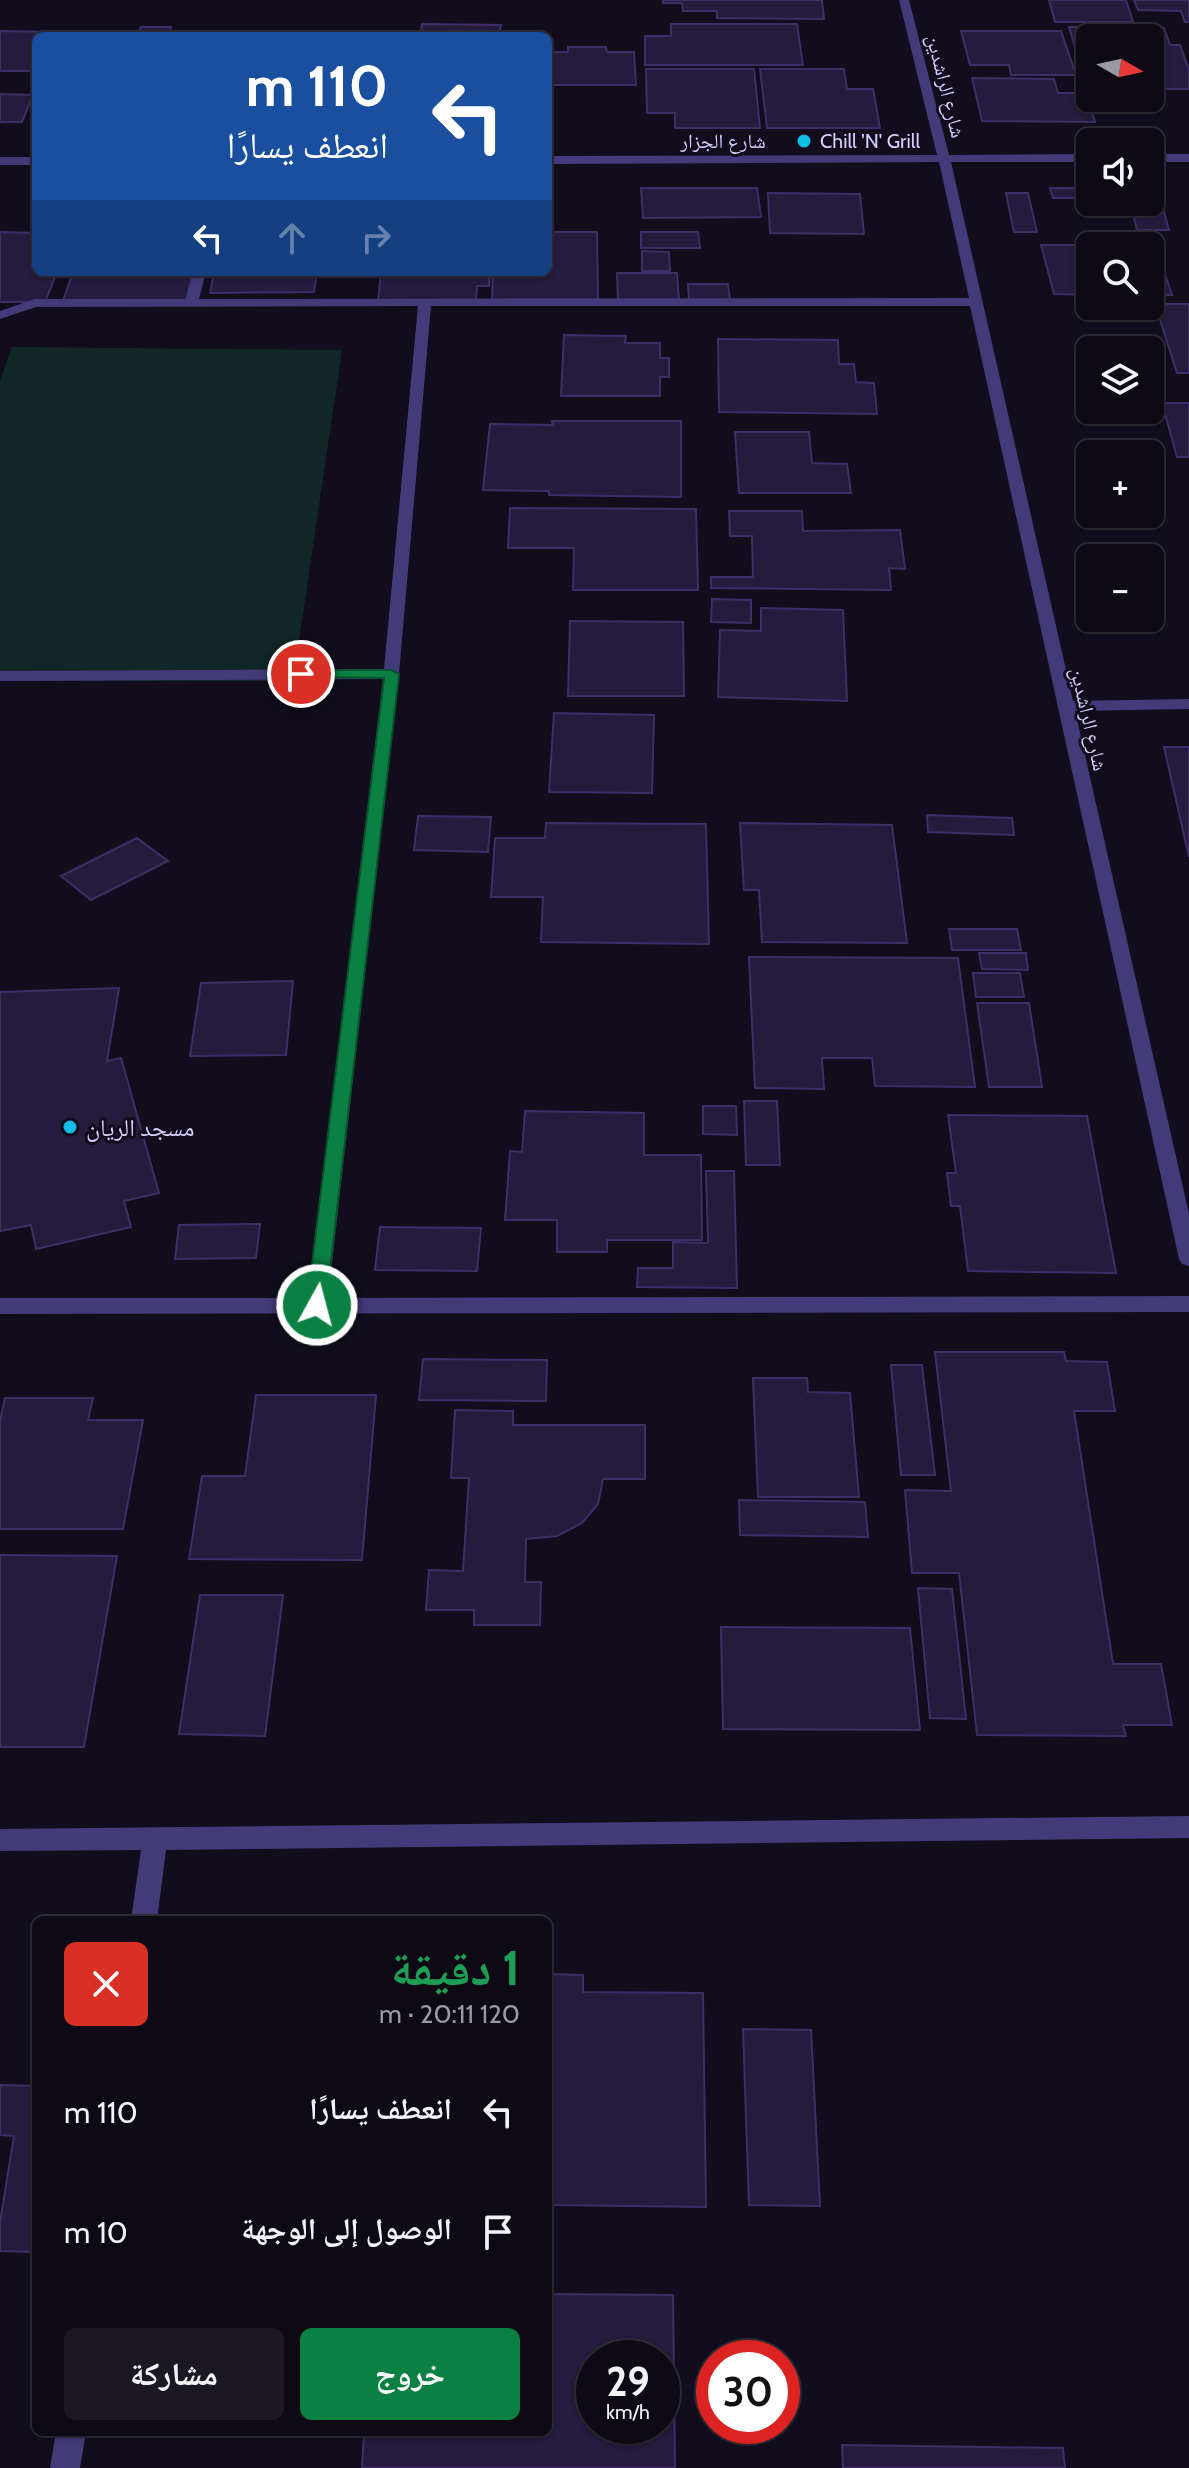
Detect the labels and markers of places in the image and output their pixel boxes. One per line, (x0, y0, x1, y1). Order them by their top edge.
place label: Chill 'N' Grill (820, 129, 920, 153)
marker: Chill 'N' Grill (795, 132, 813, 150)
pin (267, 640, 335, 708)
place label: مسجد الريان (86, 1113, 194, 1142)
marker: مسجد الريان (61, 1118, 79, 1136)

